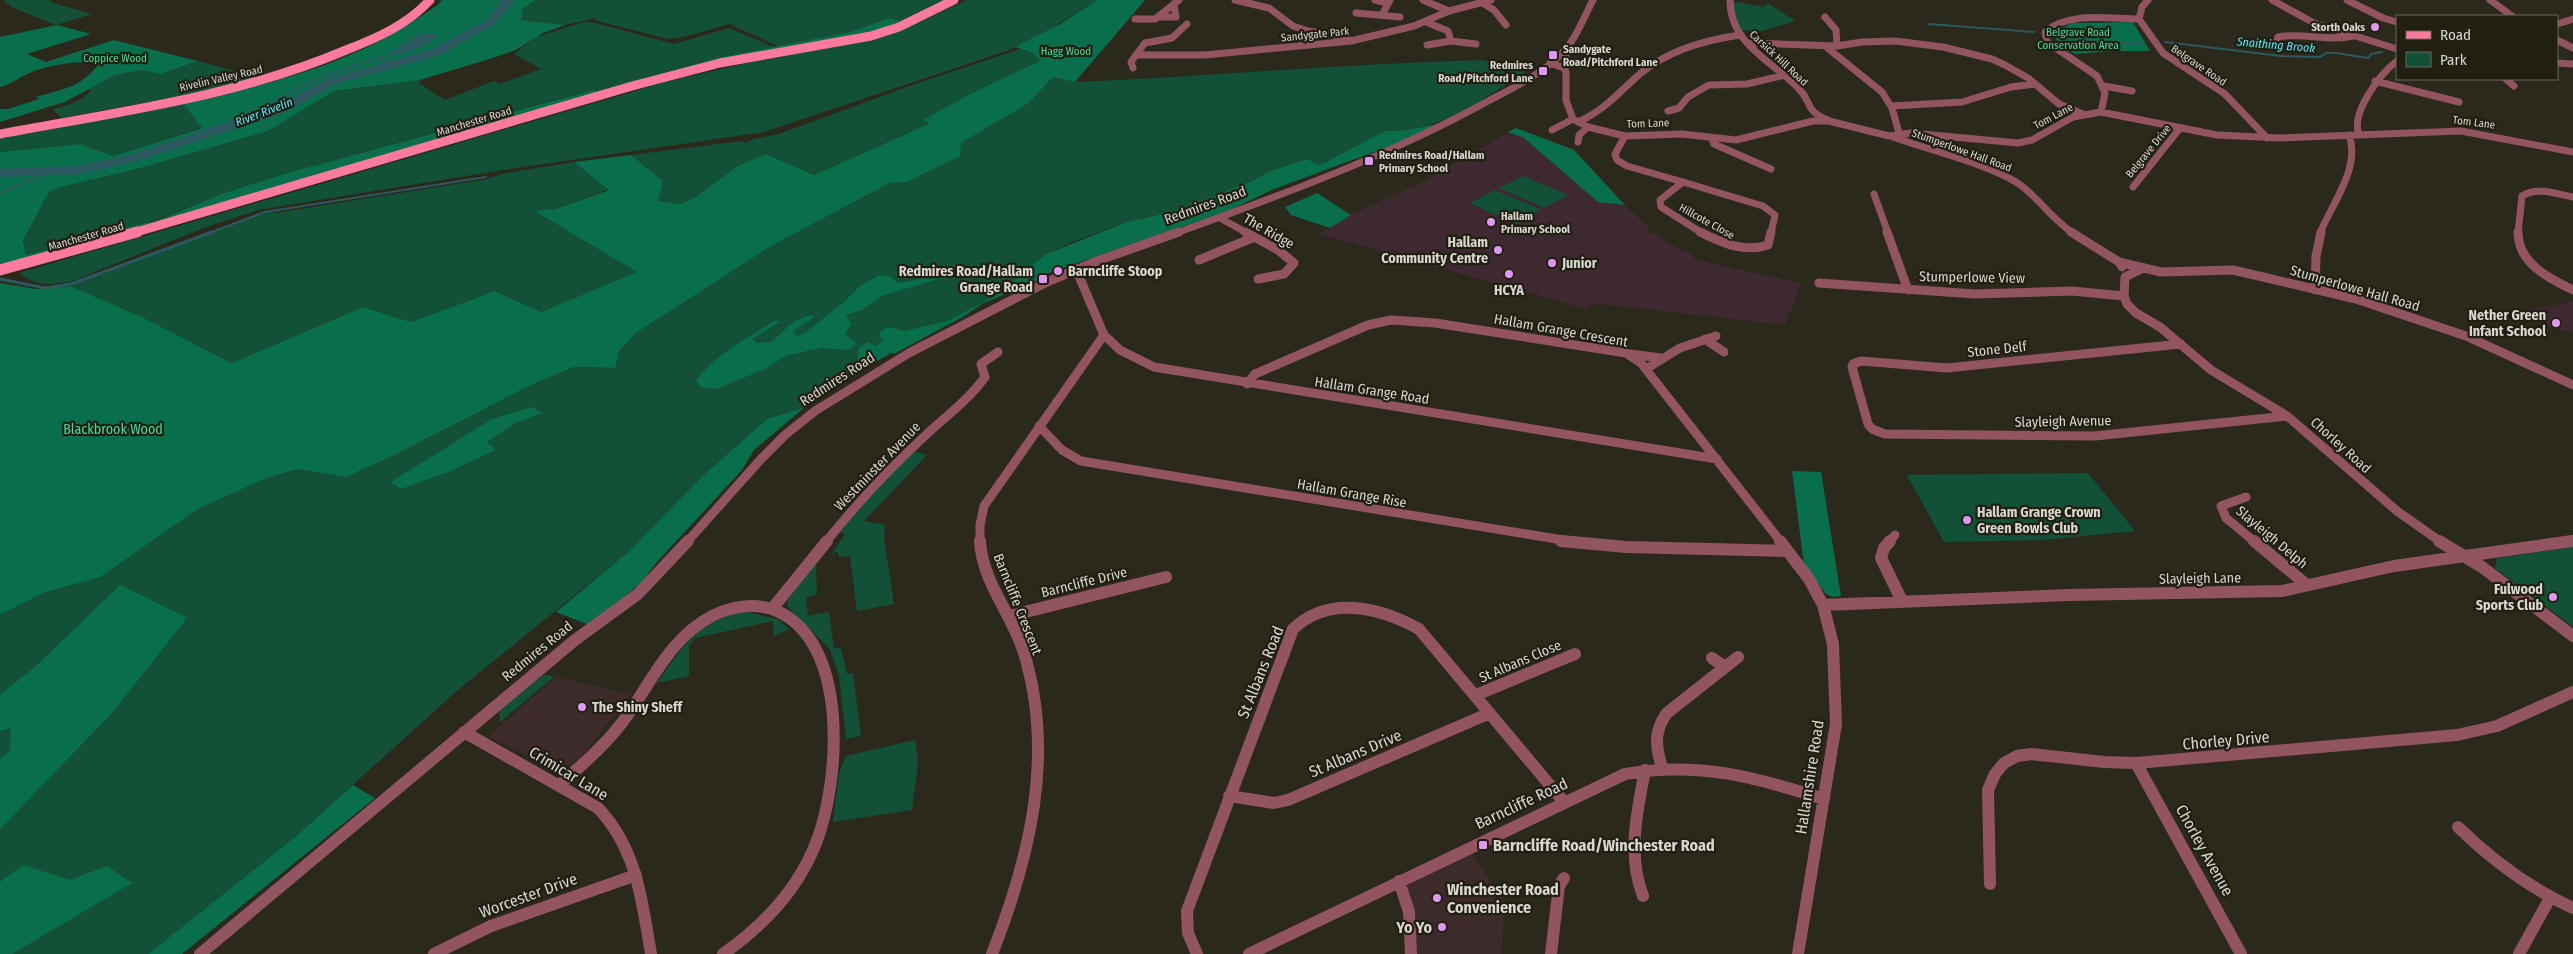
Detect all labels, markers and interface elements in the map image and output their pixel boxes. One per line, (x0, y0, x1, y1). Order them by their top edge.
legend (2396, 15, 2558, 80)
place label: Storth Oaks (2311, 21, 2365, 34)
marker: Storth Oaks (2369, 21, 2381, 33)
street label: Sandygate Park (1280, 24, 1351, 45)
park label: Belgrave Road Conservation Area (2037, 26, 2119, 52)
text: Road (2440, 26, 2471, 44)
street label: Carsick Hill Road (1747, 28, 1811, 89)
water label: Snaithing Brook (2235, 35, 2316, 55)
street label: Belgrave Road (2169, 42, 2229, 89)
place label: Sandygate Road/Pitchford Lane (1563, 43, 1658, 69)
park label: Hagg Wood (1041, 45, 1091, 58)
marker: Sandygate Road/Pitchford Lane (1547, 49, 1559, 61)
text: Park (2440, 51, 2467, 69)
park label: Coppice Wood (83, 52, 147, 65)
place label: Redmires Road/Pitchford Lane (1438, 59, 1533, 85)
street label: Rivelin Valley Road (178, 63, 264, 94)
marker: Redmires Road/Pitchford Lane (1537, 65, 1549, 77)
water label: River Rivelin (233, 95, 295, 129)
street label: Tom Lane (2031, 101, 2075, 132)
street label: Manchester Road (435, 104, 513, 139)
street label: Tom Lane (2452, 113, 2496, 132)
street label: Tom Lane (1626, 116, 1670, 131)
street label: Belgrave Drive (2123, 122, 2174, 180)
street label: Stumperlowe Hall Road (1910, 126, 2014, 175)
place label: Redmires Road/Hallam Primary School (1379, 149, 1484, 175)
marker: Redmires Road/Hallam Primary School (1363, 155, 1375, 167)
street label: Redmires Road (1162, 183, 1248, 228)
street label: Hillcote Close (1677, 201, 1737, 242)
street label: The Ridge (1240, 210, 1297, 253)
place label: Hallam Primary School (1501, 210, 1571, 236)
marker: Hallam Primary School (1485, 216, 1497, 228)
street label: Manchester Road (47, 220, 125, 253)
place label: Hallam Community Centre (1381, 234, 1488, 267)
marker: Hallam Community Centre (1492, 244, 1504, 256)
place label: Junior (1561, 255, 1598, 272)
marker: Junior (1546, 257, 1558, 269)
street label: Stumperlowe Hall Road (2288, 262, 2422, 315)
place label: Redmires Road/Hallam Grange Road (899, 263, 1033, 296)
place label: Barncliffe Stoop (1068, 263, 1163, 280)
marker: Barncliffe Stoop (1052, 265, 1064, 277)
marker: HCYA (1503, 268, 1515, 280)
street label: Stumperlowe View (1919, 268, 2025, 287)
marker: Redmires Road/Hallam Grange Road (1037, 273, 1049, 285)
place label: HCYA (1494, 282, 1524, 299)
place label: Nether Green Infant School (2469, 307, 2546, 340)
street label: Hallam Grange Crescent (1493, 310, 1630, 351)
marker: Nether Green Infant School (2550, 317, 2562, 329)
street label: Stone Delf (1967, 338, 2029, 361)
street label: Redmires Road (797, 349, 878, 410)
street label: Hallam Grange Road (1313, 373, 1430, 408)
street label: Slayleigh Avenue (2014, 412, 2112, 431)
street label: Chorley Road (2307, 414, 2374, 477)
street label: Westminster Avenue (831, 418, 924, 514)
park label: Blackbrook Wood (63, 421, 163, 438)
street label: Hallam Grange Rise (1296, 476, 1408, 511)
street label: Slayleigh Delph (2232, 502, 2311, 572)
place label: Hallam Grange Crown Green Bowls Club (1977, 504, 2101, 537)
marker: Hallam Grange Crown Green Bowls Club (1961, 514, 1973, 526)
street label: Barncliffe Crescent (990, 551, 1046, 658)
street label: Barncliffe Drive (1039, 564, 1129, 601)
street label: Slayleigh Lane (2159, 569, 2241, 588)
place label: Fulwood Sports Club (2476, 581, 2543, 614)
marker: Fulwood Sports Club (2547, 591, 2559, 603)
street label: Redmires Road (499, 618, 576, 685)
street label: St Albans Road (1233, 623, 1288, 721)
street label: St Albans Close (1477, 636, 1564, 686)
place label: The Shiny Sheff (592, 699, 684, 716)
marker: The Shiny Sheff (576, 701, 588, 713)
street label: Hallamshire Road (1791, 719, 1828, 835)
street label: St Albans Drive (1306, 725, 1404, 781)
street label: Chorley Drive (2182, 727, 2270, 754)
street label: Crimicar Lane (526, 742, 612, 805)
street label: Barncliffe Road (1472, 774, 1571, 833)
street label: Chorley Avenue (2172, 801, 2237, 899)
place label: Barncliffe Road/Winchester Road (1493, 836, 1715, 855)
marker: Barncliffe Road/Winchester Road (1477, 839, 1489, 851)
street label: Worcester Drive (477, 869, 580, 922)
place label: Winchester Road Convenience (1447, 880, 1559, 917)
marker: Winchester Road Convenience (1431, 892, 1443, 904)
place label: Yo Yo (1395, 918, 1432, 937)
marker: Yo Yo (1436, 921, 1448, 933)

